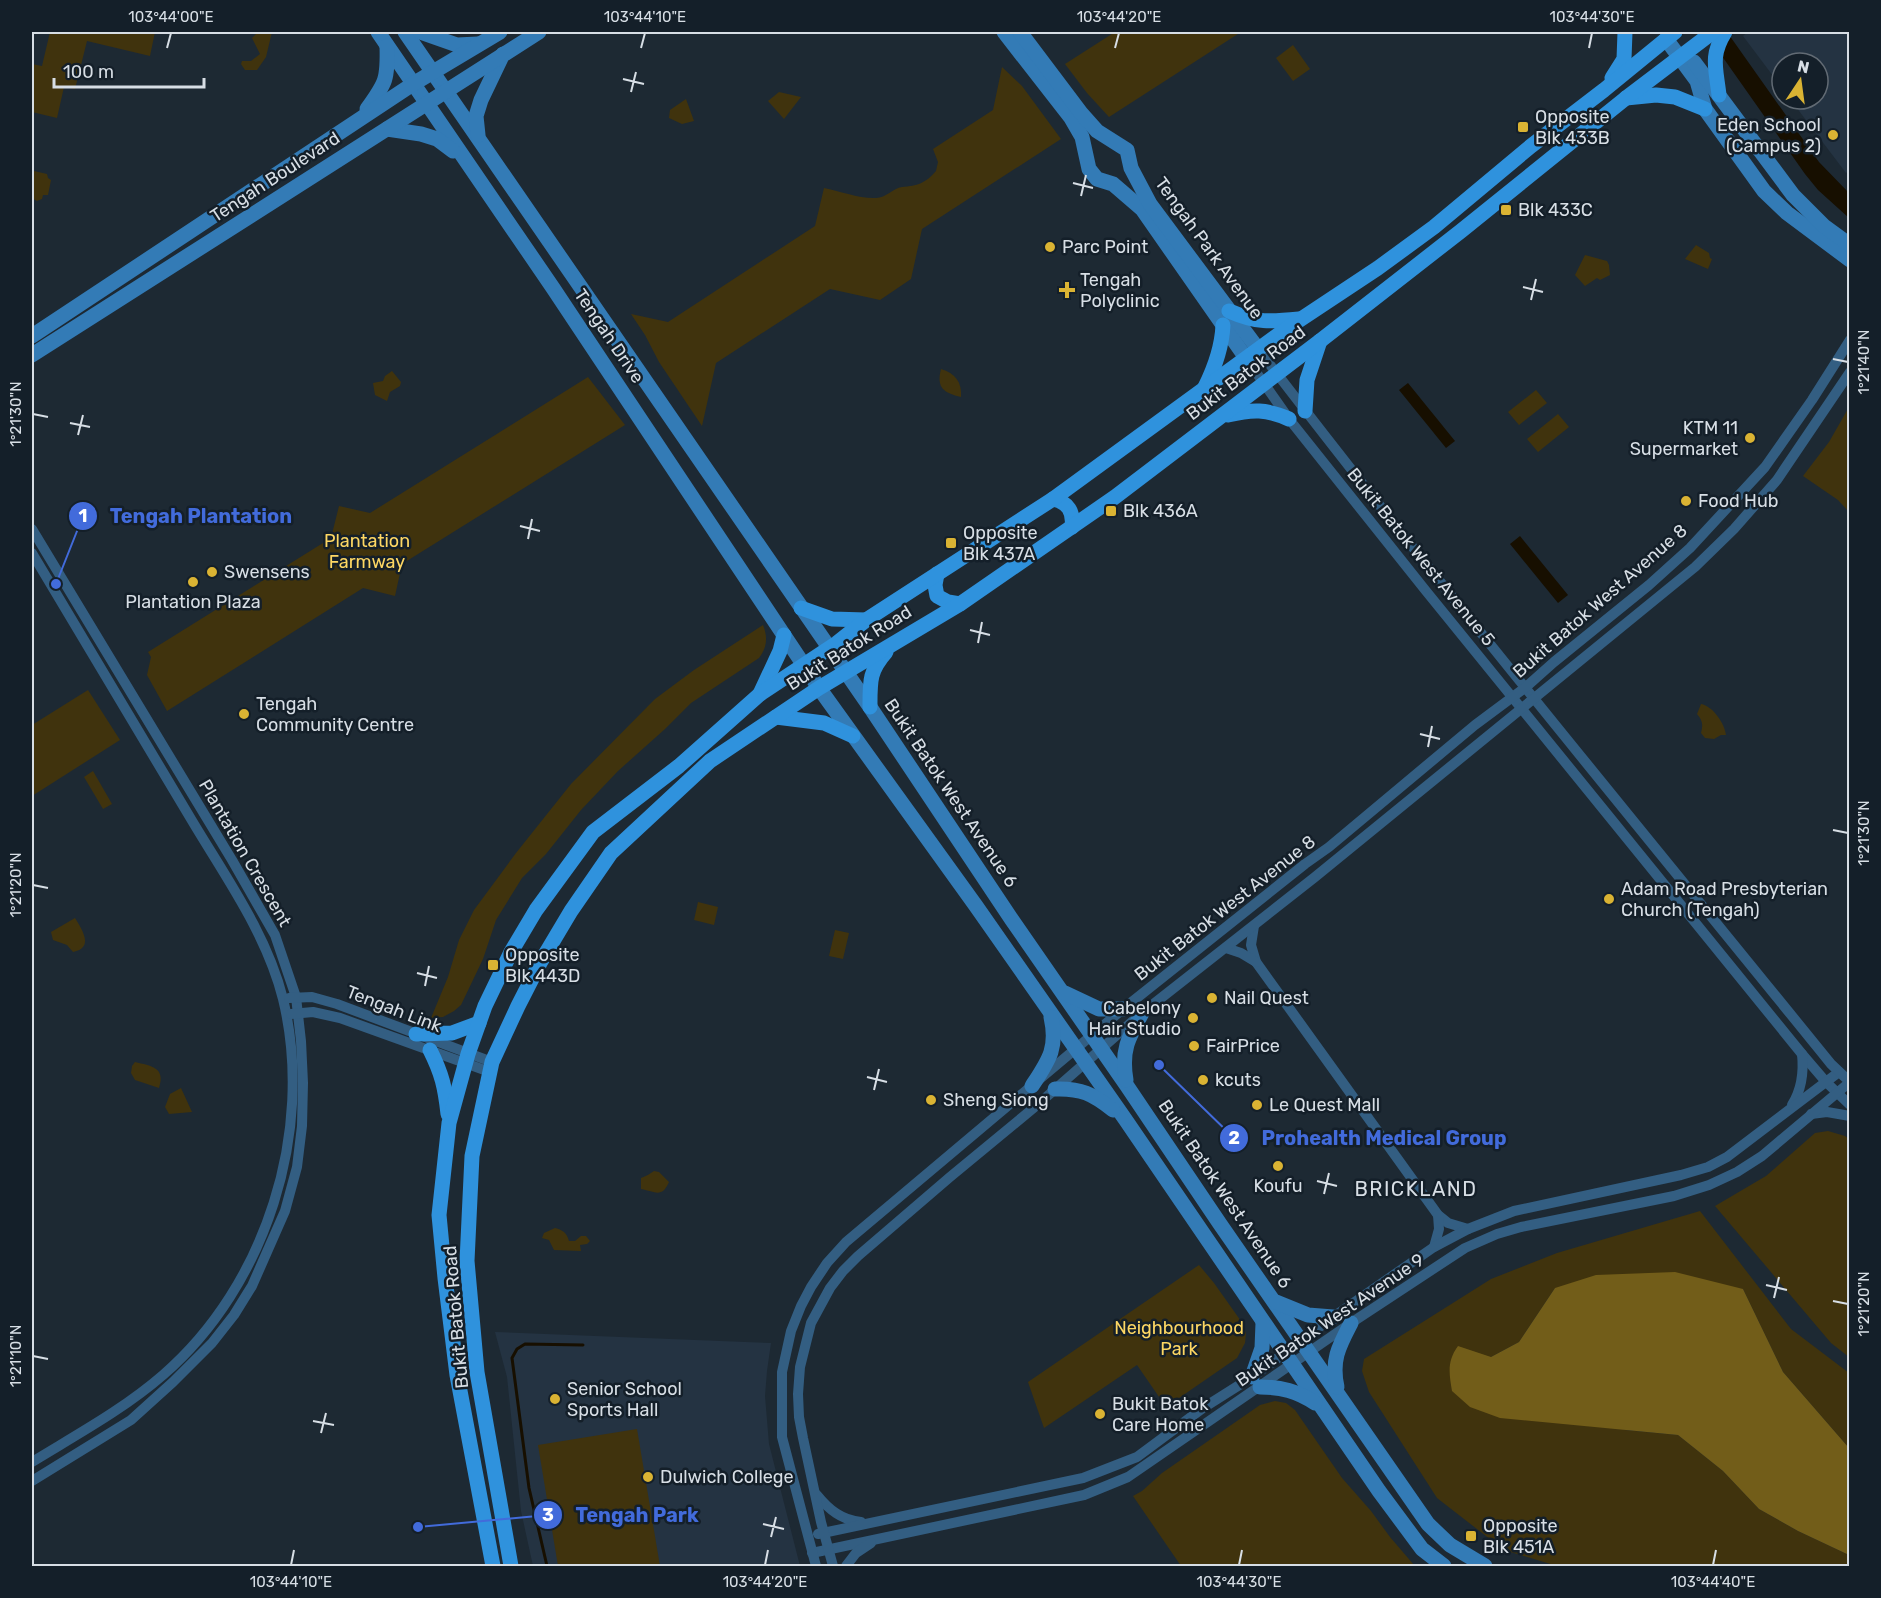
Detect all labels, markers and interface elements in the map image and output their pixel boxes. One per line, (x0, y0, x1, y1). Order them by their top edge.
text: 103°44'00"E (128, 8, 214, 26)
text: 103°44'10"E (604, 8, 686, 26)
text: 103°44'20"E (1077, 8, 1161, 26)
text: 103°44'30"E (1550, 8, 1634, 26)
scale bar (54, 51, 204, 89)
north arrow (1770, 51, 1830, 111)
text: N (1796, 56, 1811, 77)
text: 100 m (63, 61, 114, 83)
place label: Opposite Blk 433B (1535, 106, 1610, 149)
place label: Eden School (Campus 2) (1717, 114, 1821, 157)
marker: Opposite Blk 433B (1516, 120, 1530, 134)
street label: Tengah Boulevard (206, 127, 344, 227)
marker: Eden School (Campus 2) (1826, 128, 1840, 142)
street label: Tengah Park Avenue (1150, 173, 1268, 323)
place label: Blk 433C (1518, 199, 1593, 221)
marker: Blk 433C (1499, 203, 1513, 217)
place label: Parc Point (1062, 236, 1148, 258)
marker: Parc Point (1043, 240, 1057, 254)
place label: Tengah Polyclinic (1080, 269, 1160, 312)
marker: Tengah Polyclinic (1058, 281, 1076, 299)
street label: Tengah Drive (569, 285, 649, 387)
street label: Bukit Batok Road (1182, 321, 1310, 425)
text: 1°21'40"N (1855, 330, 1873, 394)
text: 1°21'30"N (7, 381, 25, 447)
place label: KTM 11 Supermarket (1630, 417, 1738, 460)
marker: KTM 11 Supermarket (1743, 431, 1757, 445)
street label: Bukit Batok West Avenue 5 (1342, 463, 1500, 651)
place label: Food Hub (1698, 490, 1779, 512)
marker: Food Hub (1679, 494, 1693, 508)
callout: Tengah Plantation (68, 497, 304, 535)
place label: Blk 436A (1123, 500, 1198, 522)
text: Tengah Plantation (110, 504, 292, 528)
marker: Blk 436A (1104, 504, 1118, 518)
text: 1 (79, 505, 87, 527)
street label: Bukit Batok West Avenue 8 (1508, 519, 1692, 683)
place label: Opposite Blk 437A (963, 522, 1038, 565)
park label: Plantation Farmway (324, 530, 410, 573)
marker: Opposite Blk 437A (944, 536, 958, 550)
place label: Swensens (224, 561, 310, 583)
marker: Swensens (205, 565, 219, 579)
marker: Plantation Plaza (186, 575, 200, 589)
place label: Plantation Plaza (125, 591, 261, 613)
street label: Bukit Batok Road (782, 601, 916, 695)
place label: Tengah Community Centre (256, 693, 414, 736)
street label: Bukit Batok West Avenue 6 (880, 694, 1023, 892)
marker: Tengah Community Centre (237, 707, 251, 721)
street label: Plantation Crescent (194, 775, 296, 931)
text: 1°21'30"N (1855, 800, 1873, 866)
street label: Bukit Batok West Avenue 8 (1130, 831, 1320, 985)
text: 1°21'20"N (7, 852, 25, 918)
place label: Adam Road Presbyterian Church (Tengah) (1621, 878, 1828, 921)
marker: Adam Road Presbyterian Church (Tengah) (1602, 892, 1616, 906)
place label: Opposite Blk 443D (505, 944, 581, 987)
marker: Opposite Blk 443D (486, 958, 500, 972)
street label: Tengah Link (343, 981, 445, 1038)
place label: Nail Quest (1224, 987, 1309, 1009)
marker: Nail Quest (1205, 991, 1219, 1005)
place label: Cabelony Hair Studio (1089, 997, 1181, 1040)
marker: Cabelony Hair Studio (1186, 1011, 1200, 1025)
place label: FairPrice (1206, 1035, 1280, 1057)
marker: FairPrice (1187, 1039, 1201, 1053)
place label: kcuts (1215, 1069, 1261, 1091)
marker: kcuts (1196, 1073, 1210, 1087)
place label: Sheng Siong (943, 1089, 1049, 1111)
marker: Sheng Siong (924, 1093, 938, 1107)
place label: Le Quest Mall (1269, 1094, 1380, 1116)
street label: Bukit Batok West Avenue 6 (1154, 1095, 1297, 1293)
marker: Le Quest Mall (1250, 1098, 1264, 1112)
callout: Prohealth Medical Group (1219, 1119, 1518, 1157)
text: Prohealth Medical Group (1261, 1126, 1507, 1150)
text: 2 (1228, 1127, 1240, 1149)
marker: Koufu (1271, 1159, 1285, 1173)
place label: Koufu (1253, 1175, 1303, 1197)
district label: BRICKLAND (1354, 1177, 1478, 1201)
street label: Bukit Batok Road (439, 1245, 473, 1389)
street label: Bukit Batok West Avenue 9 (1231, 1249, 1429, 1391)
text: 1°21'20"N (1855, 1271, 1873, 1337)
park label: Neighbourhood Park (1114, 1317, 1244, 1360)
text: 1°21'10"N (7, 1325, 25, 1387)
place label: Senior School Sports Hall (567, 1378, 682, 1421)
marker: Senior School Sports Hall (548, 1392, 562, 1406)
place label: Bukit Batok Care Home (1112, 1393, 1209, 1436)
marker: Bukit Batok Care Home (1093, 1407, 1107, 1421)
place label: Dulwich College (660, 1466, 794, 1488)
marker: Dulwich College (641, 1470, 655, 1484)
callout: Tengah Park (533, 1496, 710, 1534)
text: Tengah Park (575, 1503, 699, 1527)
text: 3 (542, 1504, 554, 1526)
place label: Opposite Blk 451A (1483, 1515, 1558, 1558)
marker: Opposite Blk 451A (1464, 1529, 1478, 1543)
text: 103°44'10"E (250, 1573, 332, 1591)
text: 103°44'20"E (723, 1573, 807, 1591)
text: 103°44'30"E (1197, 1573, 1281, 1591)
text: 103°44'40"E (1671, 1573, 1755, 1591)

